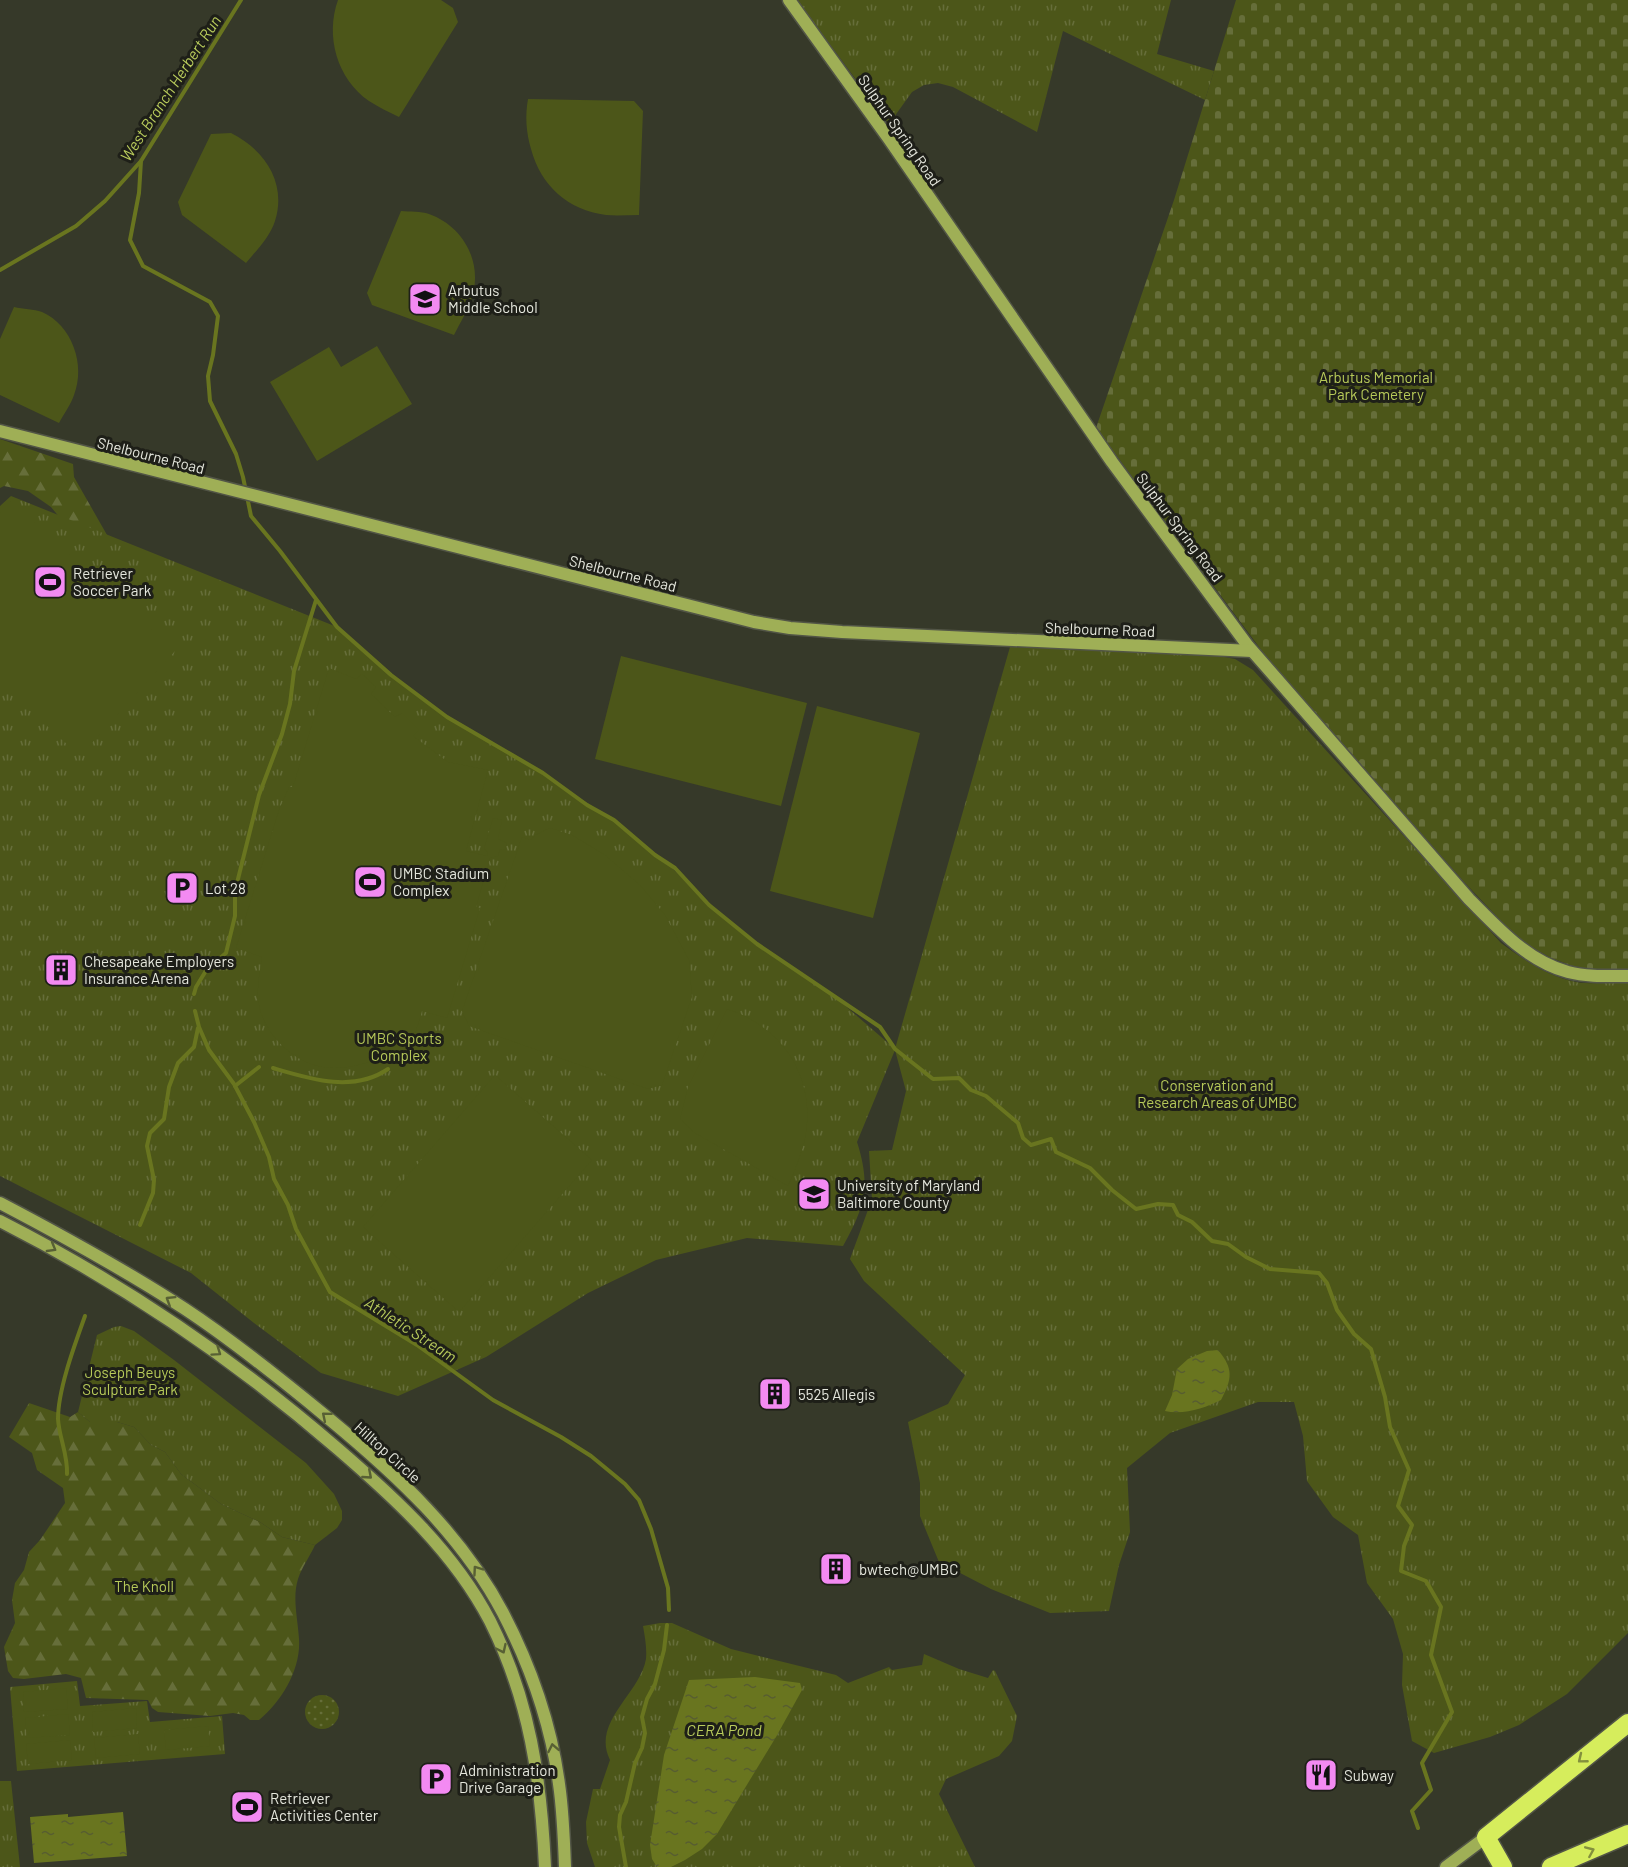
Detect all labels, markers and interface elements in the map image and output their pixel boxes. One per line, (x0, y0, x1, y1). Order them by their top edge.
water label: West Branch Herbert Run (116, 11, 224, 165)
street label: Sulphur Spring Road (855, 71, 945, 189)
school or university icon: Arbutus Middle School (407, 281, 443, 317)
place label: Arbutus Middle School (448, 281, 538, 316)
park label: Arbutus Memorial Park Cemetery (1319, 368, 1433, 403)
street label: Shelbourne Road (95, 433, 207, 477)
street label: Sulphur Spring Road (1133, 469, 1227, 585)
street label: Shelbourne Road (567, 551, 679, 595)
sports icon: Retriever Soccer Park (32, 564, 68, 600)
place label: Retriever Soccer Park (73, 564, 152, 599)
street label: Shelbourne Road (1045, 618, 1155, 640)
sports icon: UMBC Stadium Complex (352, 864, 388, 900)
place label: UMBC Stadium Complex (393, 864, 489, 899)
parking icon: Lot 28 (164, 870, 200, 906)
place label: Lot 28 (205, 879, 246, 897)
building icon: Chesapeake Employers Insurance Arena (43, 952, 79, 988)
place label: Chesapeake Employers Insurance Arena (84, 952, 234, 987)
park label: UMBC Sports Complex (356, 1029, 442, 1064)
park label: Conservation and Research Areas of UMBC (1137, 1076, 1297, 1111)
school or university icon: University of Maryland Baltimore County (796, 1176, 832, 1212)
place label: University of Maryland Baltimore County (837, 1176, 980, 1211)
one-way arrow (46, 1241, 56, 1252)
water label: Athletic Stream (362, 1292, 461, 1366)
one-way arrow (166, 1295, 176, 1307)
one-way arrow (210, 1345, 221, 1356)
park label: Joseph Beuys Sculpture Park (82, 1363, 178, 1398)
building icon: 5525 Allegis (757, 1376, 793, 1412)
place label: 5525 Allegis (798, 1385, 875, 1403)
one-way arrow (322, 1413, 333, 1424)
street label: Hilltop Circle (351, 1418, 425, 1486)
one-way arrow (361, 1468, 372, 1479)
building icon: bwtech@UMBC (818, 1551, 854, 1587)
place label: bwtech@UMBC (859, 1560, 958, 1578)
one-way arrow (473, 1566, 484, 1577)
park label: The Knoll (114, 1577, 174, 1595)
one-way arrow (495, 1643, 507, 1654)
water label: CERA Pond (686, 1720, 762, 1739)
one-way arrow (547, 1744, 560, 1754)
one-way arrow (1578, 1752, 1589, 1763)
restaurant icon: Subway (1303, 1757, 1339, 1793)
parking icon: Administration Drive Garage (418, 1761, 454, 1797)
place label: Administration Drive Garage (459, 1761, 555, 1796)
place label: Subway (1344, 1766, 1394, 1784)
sports icon: Retriever Activities Center (229, 1789, 265, 1825)
place label: Retriever Activities Center (270, 1789, 379, 1824)
one-way arrow (1583, 1846, 1594, 1858)

